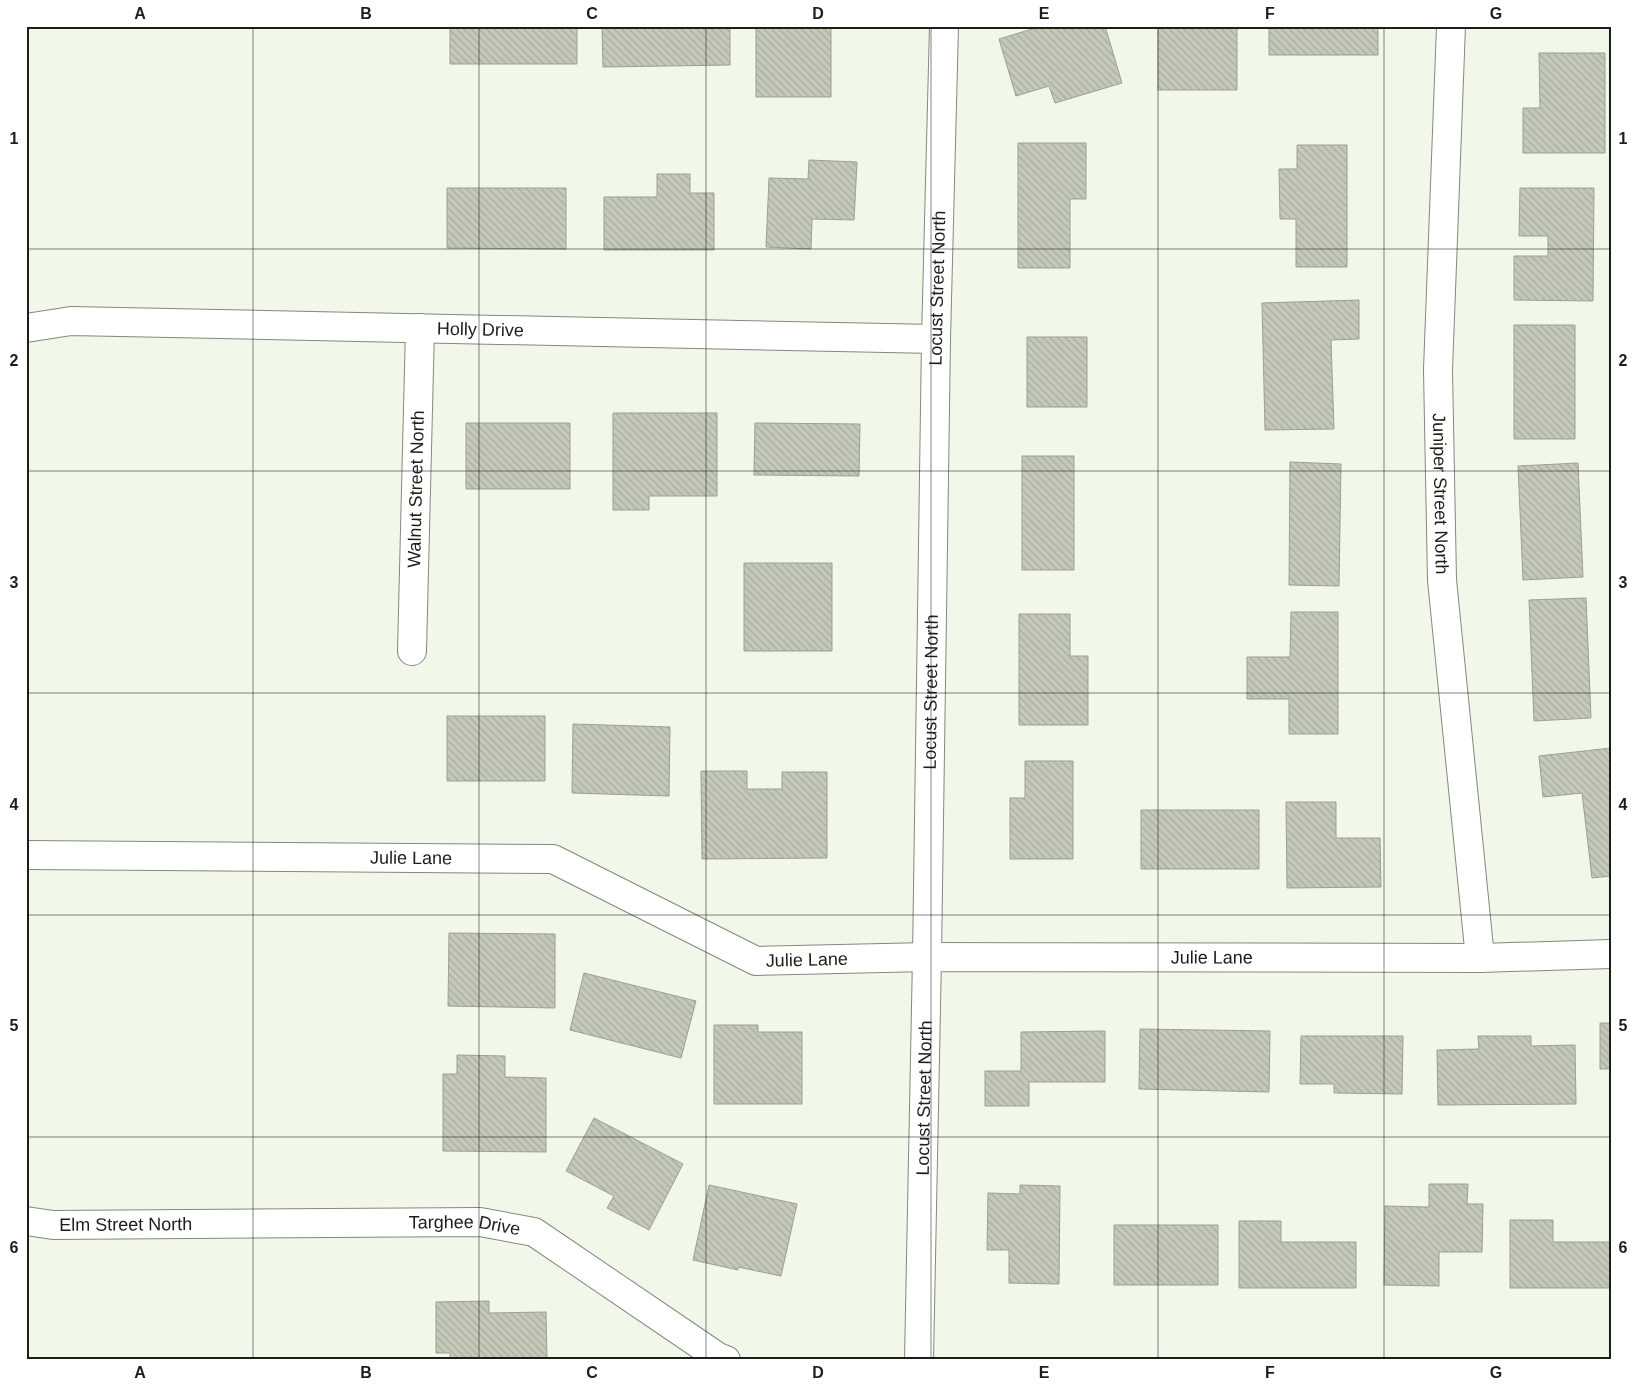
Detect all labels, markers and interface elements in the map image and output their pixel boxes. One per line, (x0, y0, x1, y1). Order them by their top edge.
text: A (134, 5, 146, 22)
text: B (360, 5, 372, 22)
text: C (586, 5, 598, 22)
text: D (812, 5, 824, 22)
text: E (1039, 5, 1050, 22)
text: F (1265, 5, 1275, 22)
text: G (1490, 5, 1502, 22)
text: 1 (10, 130, 19, 147)
text: 1 (1619, 130, 1628, 147)
street label: Locust Street North (926, 210, 949, 366)
street label: Holly Drive (437, 319, 524, 340)
text: 2 (10, 352, 19, 369)
text: 2 (1619, 352, 1628, 369)
street label: Walnut Street North (404, 410, 428, 568)
street label: Juniper Street North (1429, 413, 1452, 575)
text: 3 (10, 574, 19, 591)
text: 3 (1619, 574, 1628, 591)
street label: Locust Street North (920, 614, 942, 770)
text: 4 (10, 796, 19, 813)
text: 4 (1619, 796, 1628, 813)
street label: Julie Lane (370, 848, 452, 868)
street label: Julie Lane (1171, 947, 1253, 968)
street label: Julie Lane (766, 949, 848, 971)
text: 5 (10, 1017, 19, 1034)
text: 5 (1619, 1017, 1628, 1034)
street label: Locust Street North (913, 1020, 936, 1176)
street label: Targhee Drive (409, 1212, 522, 1239)
street label: Elm Street North (59, 1214, 192, 1235)
text: 6 (10, 1239, 19, 1256)
text: 6 (1619, 1239, 1628, 1256)
text: A (134, 1364, 146, 1381)
text: B (360, 1364, 372, 1381)
text: C (586, 1364, 598, 1381)
text: D (812, 1364, 824, 1381)
text: E (1039, 1364, 1050, 1381)
text: F (1265, 1364, 1275, 1381)
text: G (1490, 1364, 1502, 1381)

